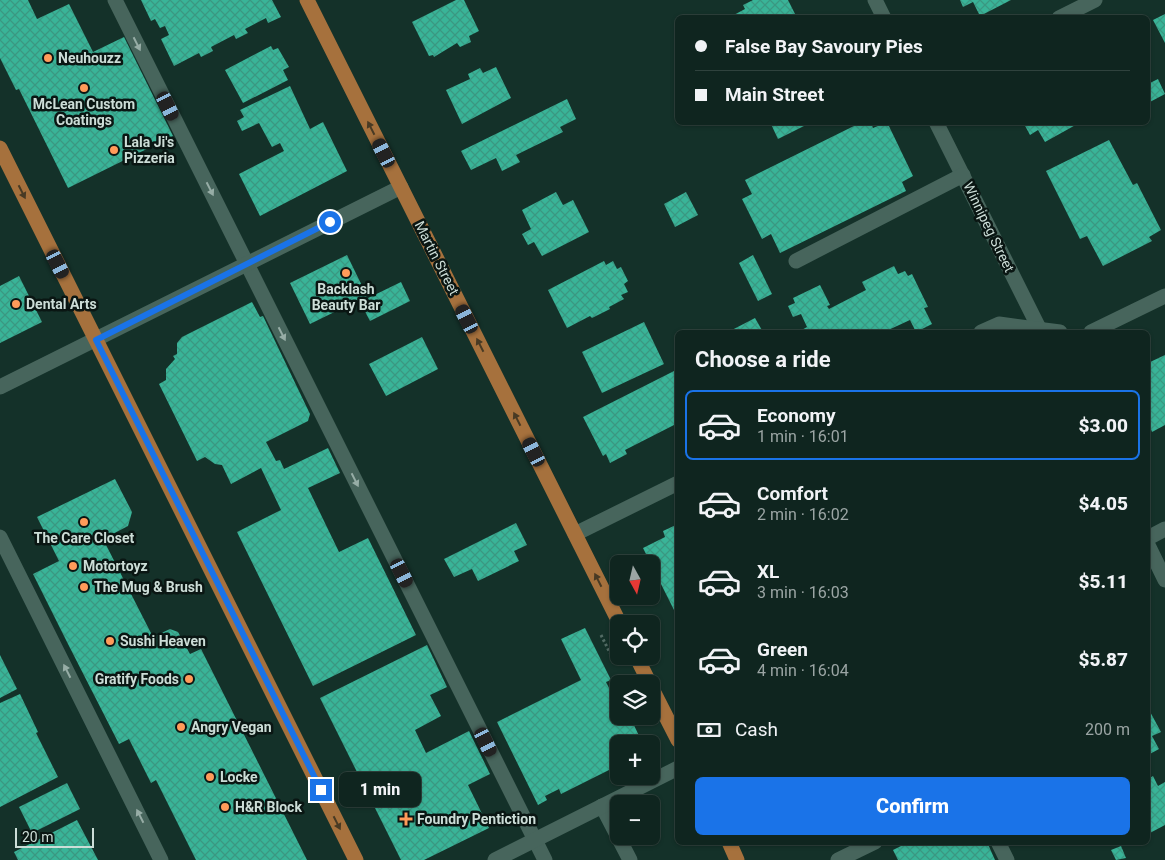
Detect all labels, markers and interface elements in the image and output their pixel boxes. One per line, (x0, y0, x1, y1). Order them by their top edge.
text: False Bay Savoury Pies (725, 35, 923, 58)
one-way arrow (133, 36, 141, 51)
place label: Neuhouzz (58, 50, 121, 66)
marker: Neuhouzz (42, 52, 54, 64)
marker: McLean Custom Coatings (78, 82, 90, 94)
text: Main Street (725, 83, 824, 106)
car (154, 89, 181, 123)
place label: McLean Custom Coatings (33, 96, 135, 128)
one-way arrow (367, 121, 375, 135)
place label: Lala Ji's Pizzeria (124, 134, 175, 166)
car (370, 136, 397, 170)
marker: Lala Ji's Pizzeria (108, 144, 120, 156)
street label: Winnipeg Street (960, 179, 1018, 275)
one-way arrow (206, 182, 214, 196)
one-way arrow (18, 185, 26, 199)
route start (319, 211, 341, 233)
street label: Martin Street (411, 218, 463, 298)
car (44, 247, 71, 281)
marker: Backlash Beauty Bar (340, 267, 352, 279)
place label: Backlash Beauty Bar (312, 281, 380, 313)
place label: Dental Arts (26, 296, 97, 312)
marker: Dental Arts (10, 298, 22, 310)
car (453, 302, 480, 336)
one-way arrow (278, 327, 286, 342)
one-way arrow (476, 338, 484, 353)
text: Choose a ride (695, 347, 831, 372)
icon: car (697, 403, 742, 448)
text: Economy (757, 404, 836, 427)
one-way arrow (513, 412, 521, 426)
text: $3.00 (1079, 414, 1128, 437)
text: 1 min · 16:01 (757, 427, 849, 446)
car (520, 435, 547, 469)
one-way arrow (351, 473, 359, 487)
icon: car (697, 481, 742, 526)
text: Comfort (757, 482, 828, 505)
text: $4.05 (1079, 492, 1128, 515)
text: 2 min · 16:02 (757, 505, 849, 524)
marker: The Care Closet (78, 516, 90, 528)
place label: The Care Closet (34, 530, 135, 546)
north arrow (610, 555, 660, 605)
map controls (610, 555, 660, 845)
car (388, 556, 415, 590)
place label: Motortoyz (83, 558, 148, 574)
icon: car (697, 559, 742, 604)
marker: Motortoyz (67, 560, 79, 572)
text: XL (757, 560, 779, 583)
text: $5.11 (1079, 570, 1128, 593)
one-way arrow (594, 573, 602, 587)
place label: The Mug & Brush (94, 579, 203, 595)
marker: The Mug & Brush (78, 581, 90, 593)
text: 3 min · 16:03 (757, 583, 849, 602)
button: locate (610, 615, 660, 665)
place label: Sushi Heaven (120, 633, 206, 649)
marker: Sushi Heaven (104, 635, 116, 647)
icon: car (697, 637, 742, 682)
text: Green (757, 638, 808, 661)
text: $5.87 (1079, 648, 1128, 671)
text: 4 min · 16:04 (757, 661, 849, 680)
one-way arrow (63, 664, 71, 678)
place label: Gratify Foods (95, 671, 179, 687)
marker: Gratify Foods (183, 673, 195, 685)
button: layers (610, 675, 660, 725)
icon: cash (695, 716, 723, 744)
text: Cash (735, 718, 778, 741)
place label: Angry Vegan (191, 719, 272, 735)
text: 200 m (1085, 720, 1130, 739)
marker: Angry Vegan (175, 721, 187, 733)
car (472, 725, 499, 759)
button: + (610, 735, 660, 785)
place label: Locke (220, 769, 258, 785)
marker: Locke (204, 771, 216, 783)
callout: 1 min (338, 772, 421, 808)
button: Confirm (695, 777, 1130, 835)
route end (310, 779, 332, 801)
text: 1 min (360, 780, 400, 799)
button: − (610, 795, 660, 845)
place label: H&R Block (235, 799, 302, 815)
marker: H&R Block (219, 801, 231, 813)
one-way arrow (136, 809, 144, 824)
place label: Foundry Pentiction (417, 811, 536, 827)
marker: Foundry Pentiction (399, 812, 413, 826)
one-way arrow (333, 815, 341, 830)
scale bar (15, 825, 94, 848)
text: 20 m (22, 829, 54, 845)

